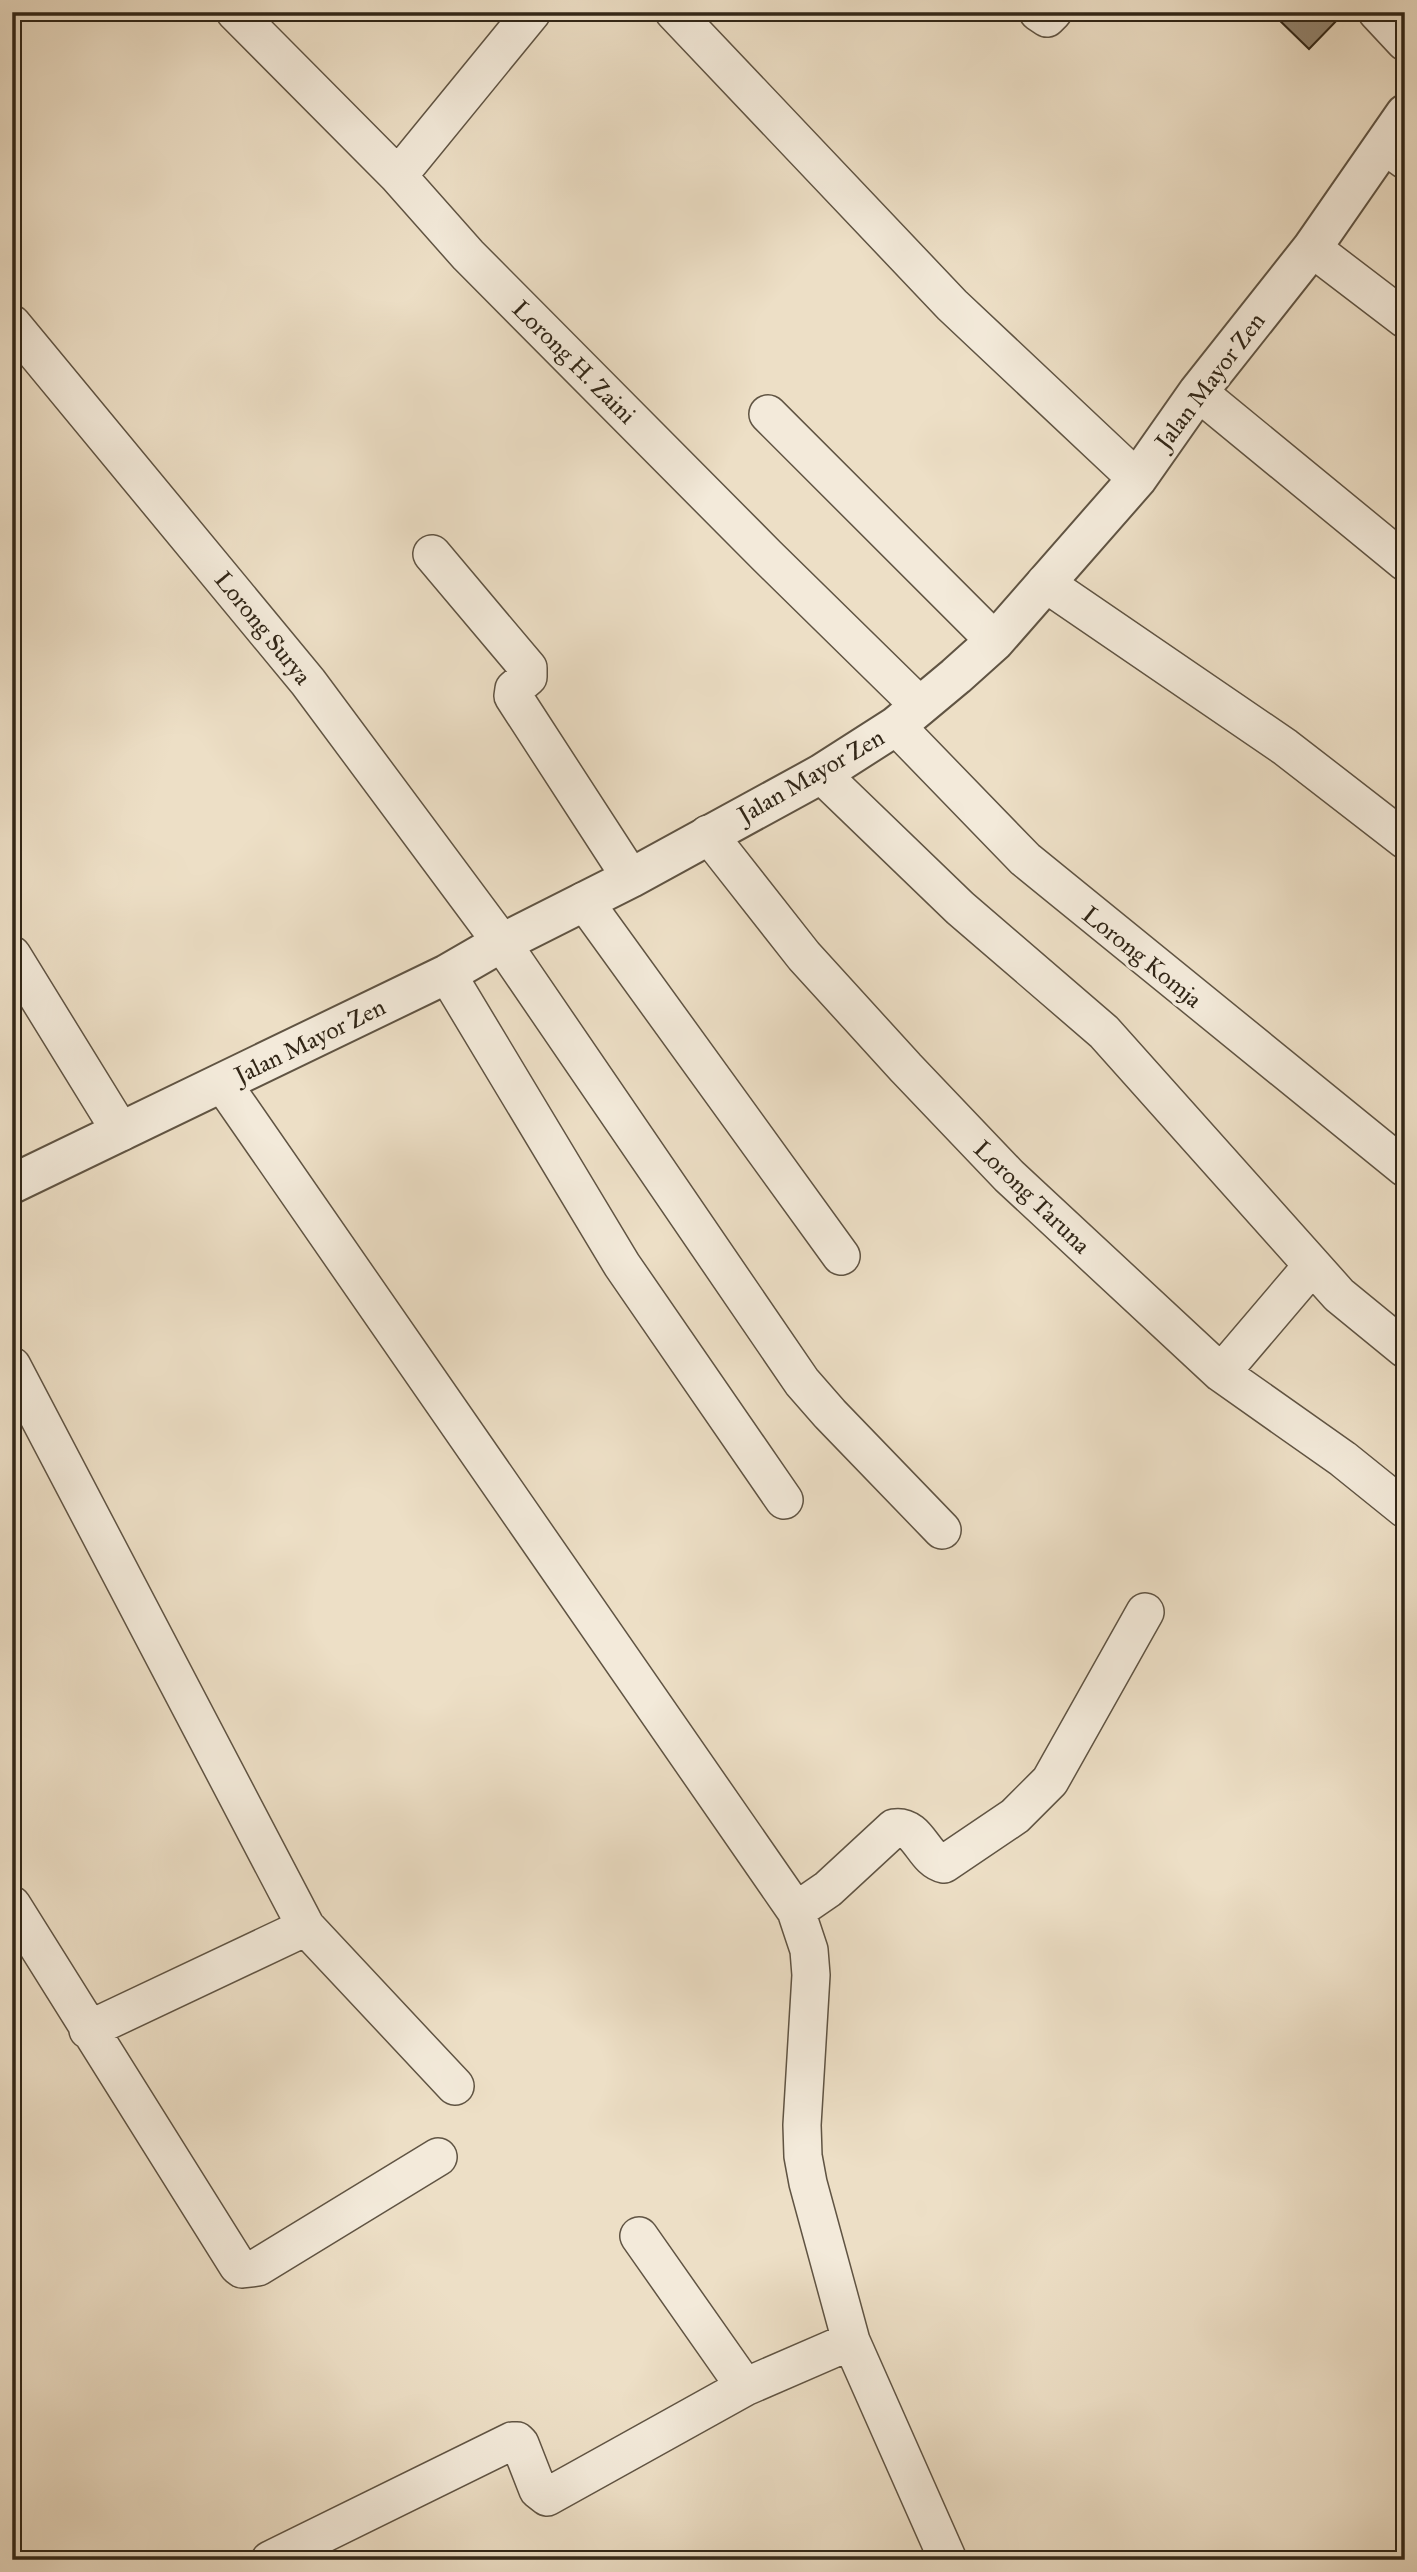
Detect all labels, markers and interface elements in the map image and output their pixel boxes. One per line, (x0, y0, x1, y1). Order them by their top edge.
street label: Lorong H. Zaini (506, 294, 642, 430)
street label: Jalan Mayor Zen (1147, 306, 1271, 458)
street label: Lorong Surya (208, 565, 318, 691)
street label: Jalan Mayor Zen (730, 722, 890, 831)
street label: Lorong Komja (1076, 900, 1209, 1015)
street label: Jalan Mayor Zen (227, 992, 390, 1092)
street label: Lorong Taruna (967, 1134, 1097, 1261)

